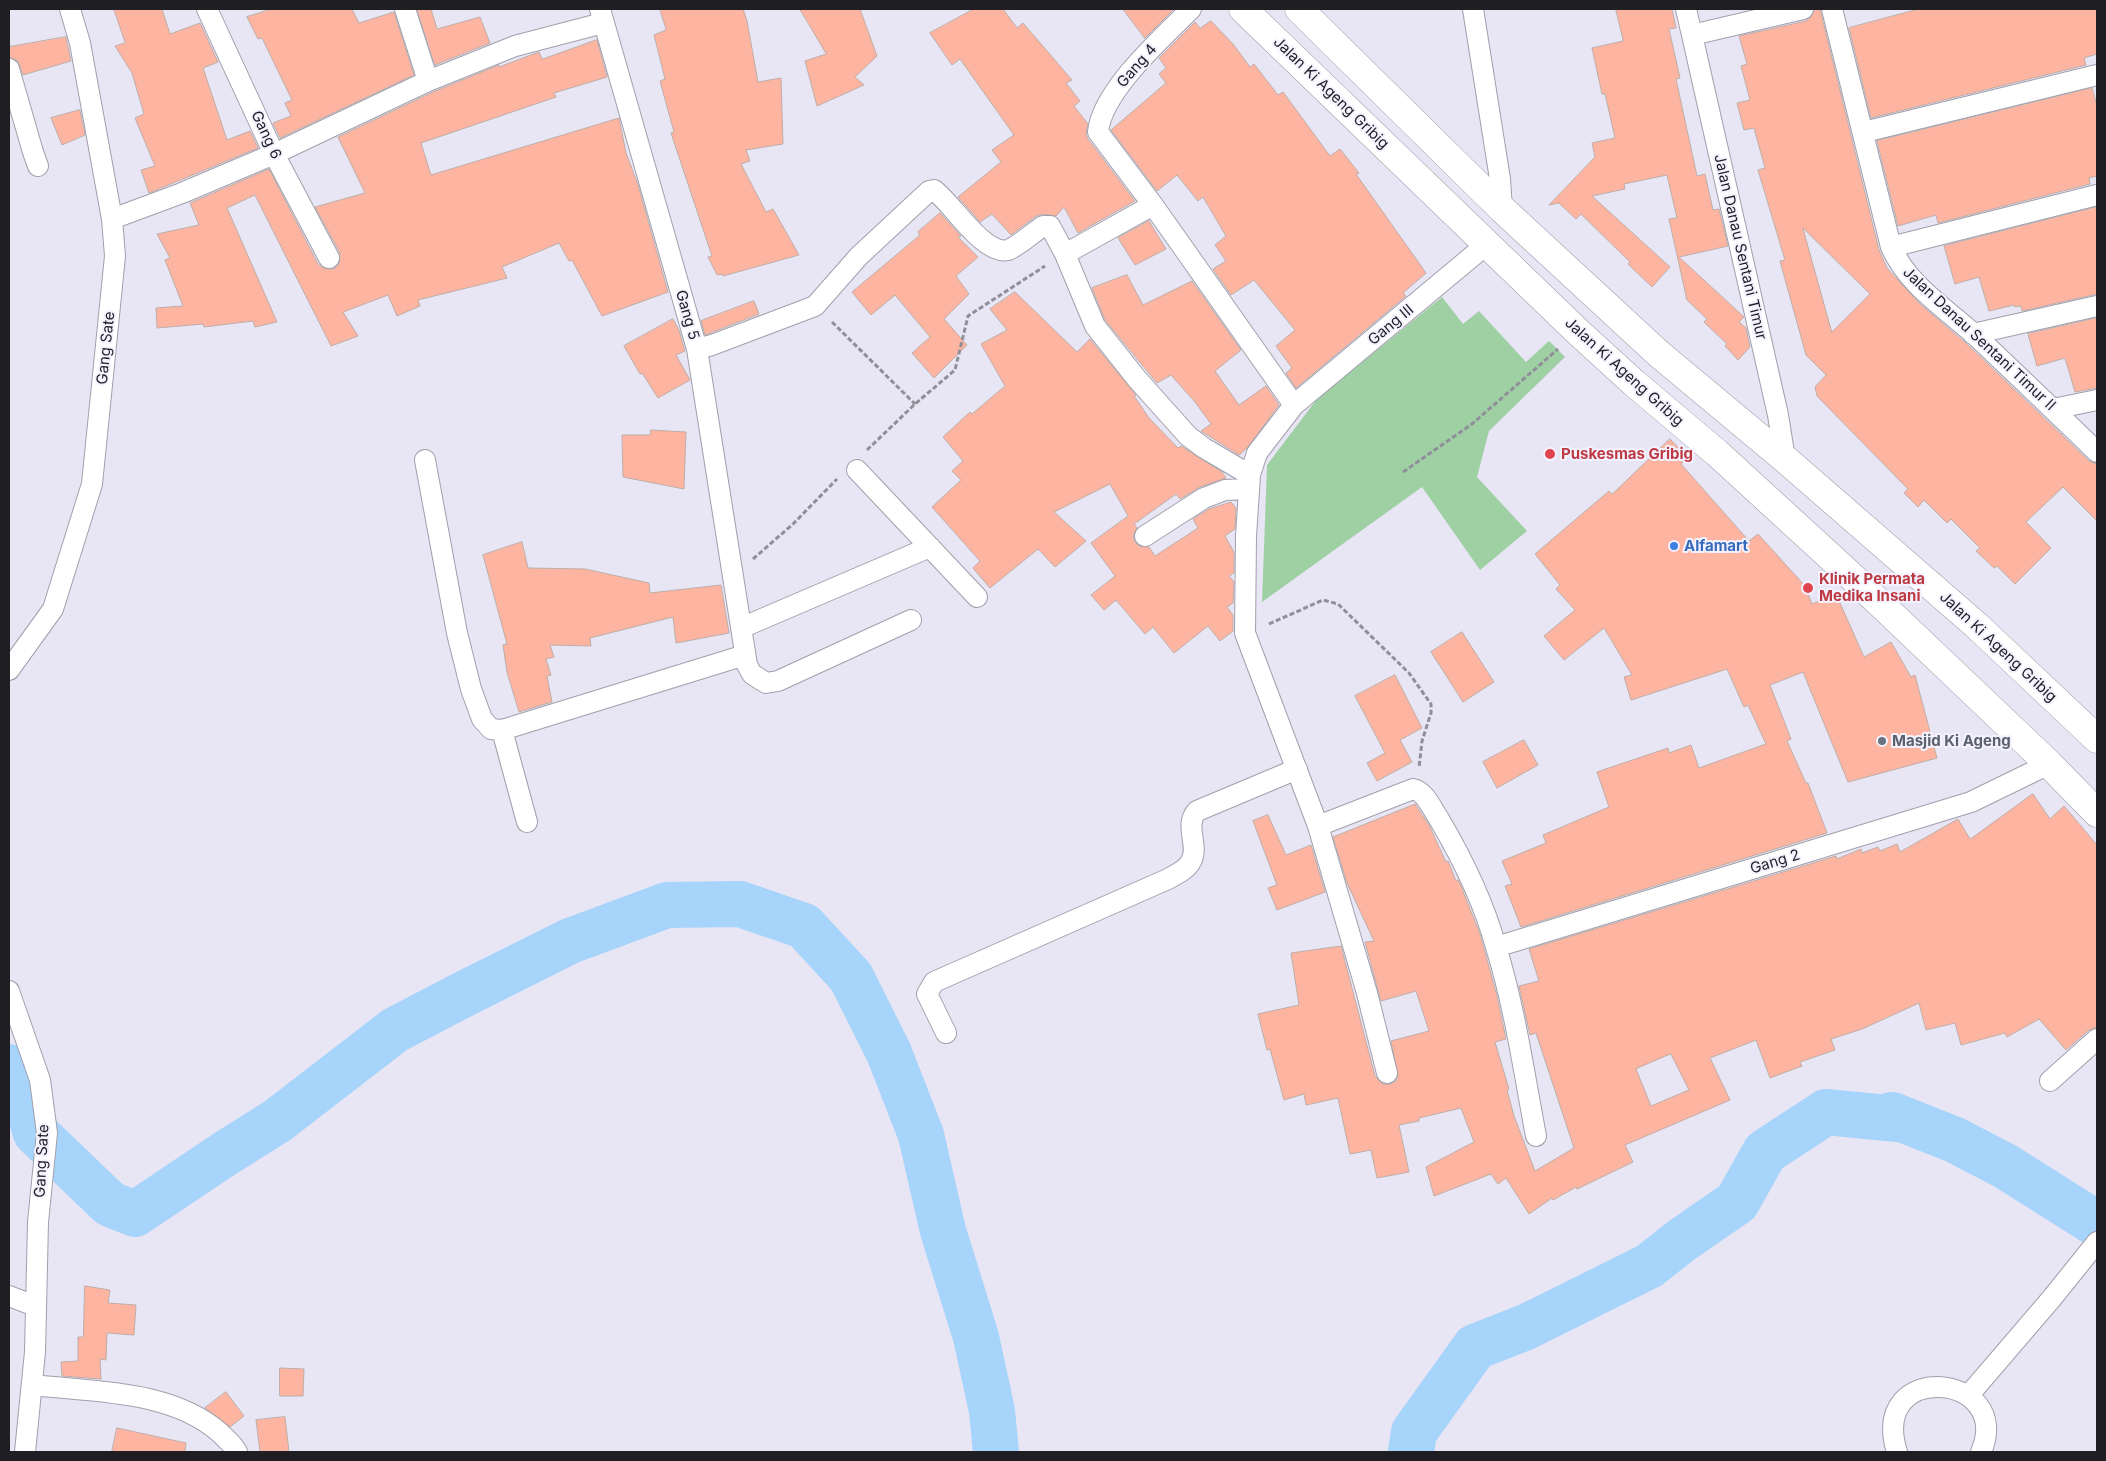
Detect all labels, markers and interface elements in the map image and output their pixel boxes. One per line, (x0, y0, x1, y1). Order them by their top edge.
street label: Jalan Ki Ageng Gribig (1270, 33, 1392, 153)
street label: Gang 4 (1113, 41, 1161, 91)
street label: Gang 6 (247, 108, 285, 162)
street label: Jalan Danau Sentani Timur (1710, 152, 1770, 342)
street label: Jalan Danau Sentani Timur II (1899, 263, 2059, 415)
street label: Gang 5 (671, 288, 703, 342)
street label: Gang III (1365, 301, 1417, 349)
street label: Gang Sate (93, 311, 119, 385)
street label: Jalan Ki Ageng Gribig (1561, 314, 1687, 430)
place label: Puskesmas Gribig (1561, 445, 1693, 463)
marker: Puskesmas Gribig (1543, 447, 1557, 461)
place label: Alfamart (1684, 537, 1748, 555)
marker: Alfamart (1668, 540, 1680, 552)
place label: Klinik Permata Medika Insani (1819, 570, 1925, 605)
marker: Klinik Permata Medika Insani (1801, 581, 1815, 595)
street label: Jalan Ki Ageng Gribig (1936, 588, 2060, 706)
place label: Masjid Ki Ageng (1892, 732, 2011, 750)
marker: Masjid Ki Ageng (1876, 735, 1888, 747)
street label: Gang 2 (1748, 846, 1802, 878)
street label: Gang Sate (31, 1124, 53, 1198)

